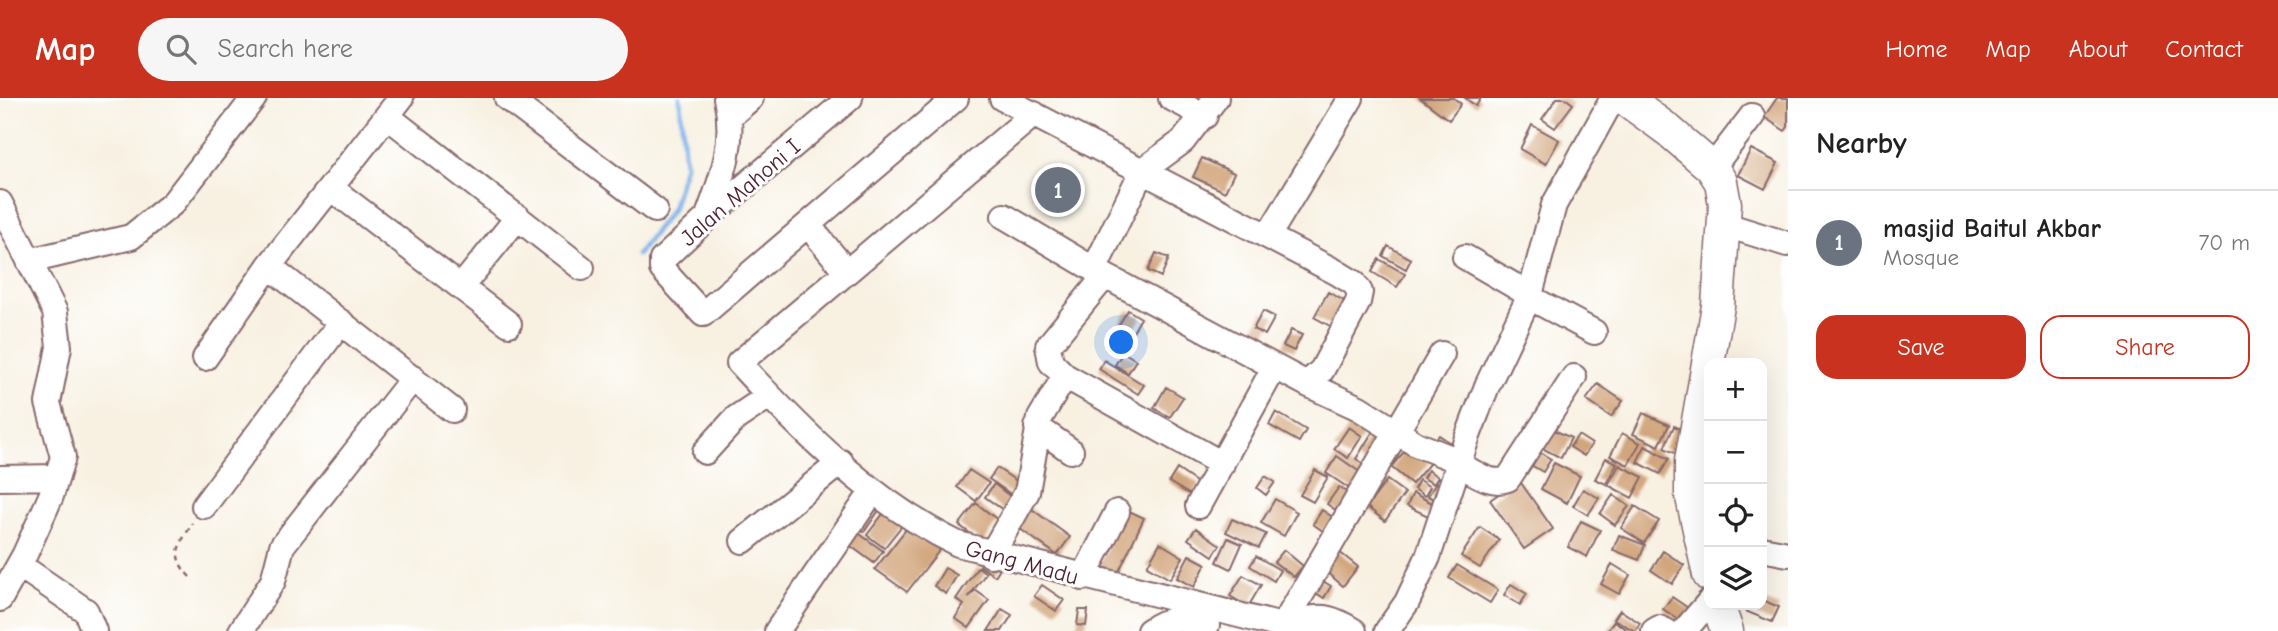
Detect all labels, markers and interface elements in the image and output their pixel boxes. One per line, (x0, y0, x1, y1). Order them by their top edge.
search box (138, 18, 628, 81)
text: Map (35, 30, 96, 68)
icon: search (162, 30, 200, 68)
text: Search here (218, 34, 353, 64)
text: Home (1886, 35, 1947, 63)
text: Map (1985, 35, 2031, 63)
text: About (2069, 35, 2127, 63)
text: Contact (2165, 35, 2243, 63)
text: Nearby (1816, 126, 1907, 161)
street label: Jalan Mahoni I (675, 133, 806, 252)
pin: 1 (1035, 164, 1081, 216)
text: masjid Baitul Akbar (1883, 214, 2101, 244)
text: 1 (1834, 229, 1844, 256)
text: 70 m (2198, 229, 2250, 256)
text: Mosque (1883, 244, 1959, 271)
button: Save (1816, 315, 2026, 379)
button: Share (2040, 315, 2250, 379)
your location (1104, 325, 1138, 359)
map controls (1704, 358, 1767, 610)
button: + (1704, 358, 1767, 421)
button: − (1704, 421, 1767, 484)
button: locate (1704, 484, 1767, 547)
street label: Gang Madu (962, 534, 1081, 591)
button: layers (1704, 547, 1767, 610)

